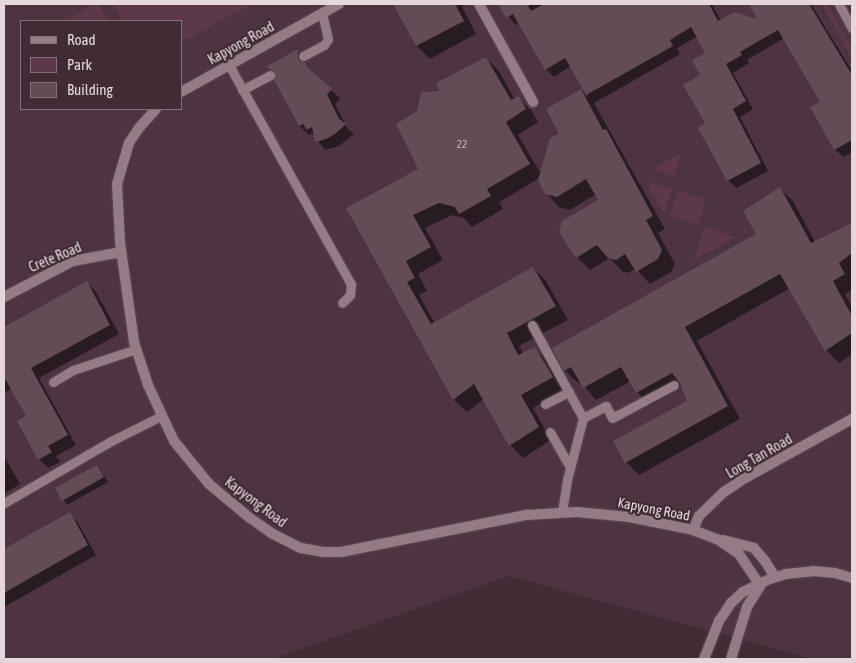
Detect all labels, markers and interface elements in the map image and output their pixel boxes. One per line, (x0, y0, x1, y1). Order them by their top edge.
street label: Kapyong Road (205, 18, 277, 68)
legend (20, 20, 182, 110)
text: Road (67, 31, 96, 48)
text: Park (67, 56, 92, 73)
text: Building (67, 81, 113, 98)
house number: 22 (457, 137, 467, 151)
street label: Crete Road (26, 238, 84, 276)
street label: Long Tan Road (723, 430, 795, 482)
street label: Kapyong Road (222, 473, 290, 531)
street label: Kapyong Road (616, 494, 692, 524)

